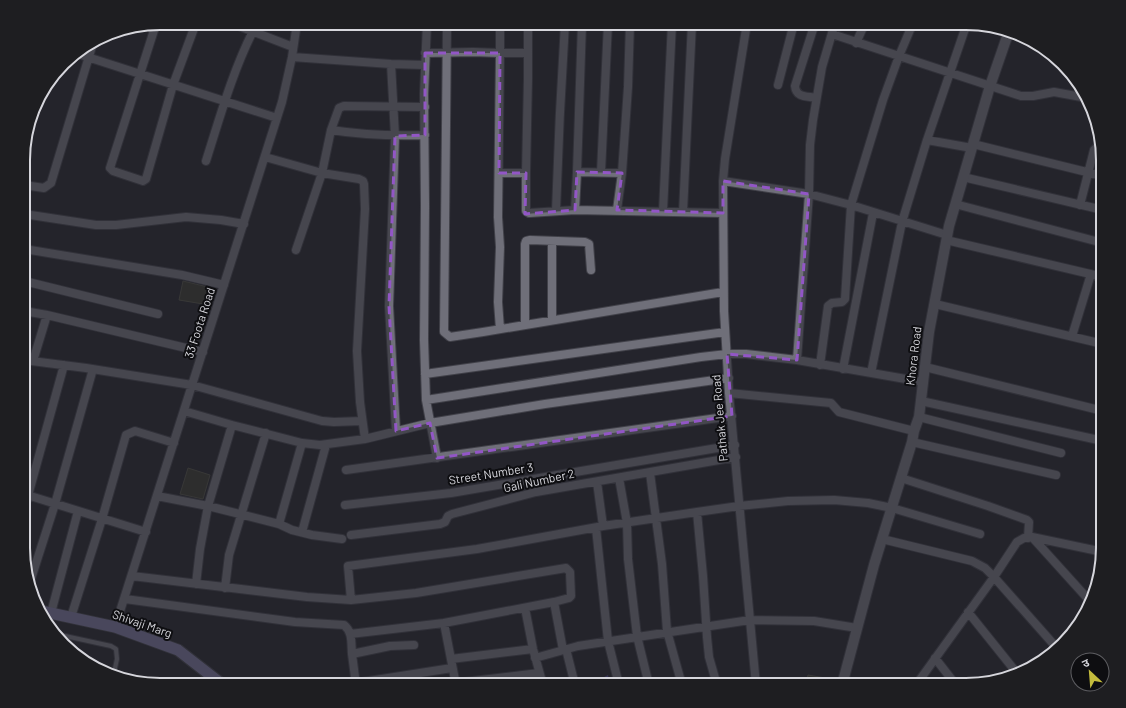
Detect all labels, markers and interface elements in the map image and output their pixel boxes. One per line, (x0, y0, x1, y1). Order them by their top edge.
street label: 33 Foota Road (181, 286, 217, 360)
street label: Khora Road (902, 325, 924, 386)
street label: Pathak Jee Road (708, 374, 730, 462)
street label: Street Number 3 (448, 459, 534, 487)
street label: Gali Number 2 (502, 466, 576, 494)
street label: Shivaji Marg (111, 606, 174, 640)
north arrow (1070, 652, 1110, 692)
text: उ (1080, 655, 1092, 670)

